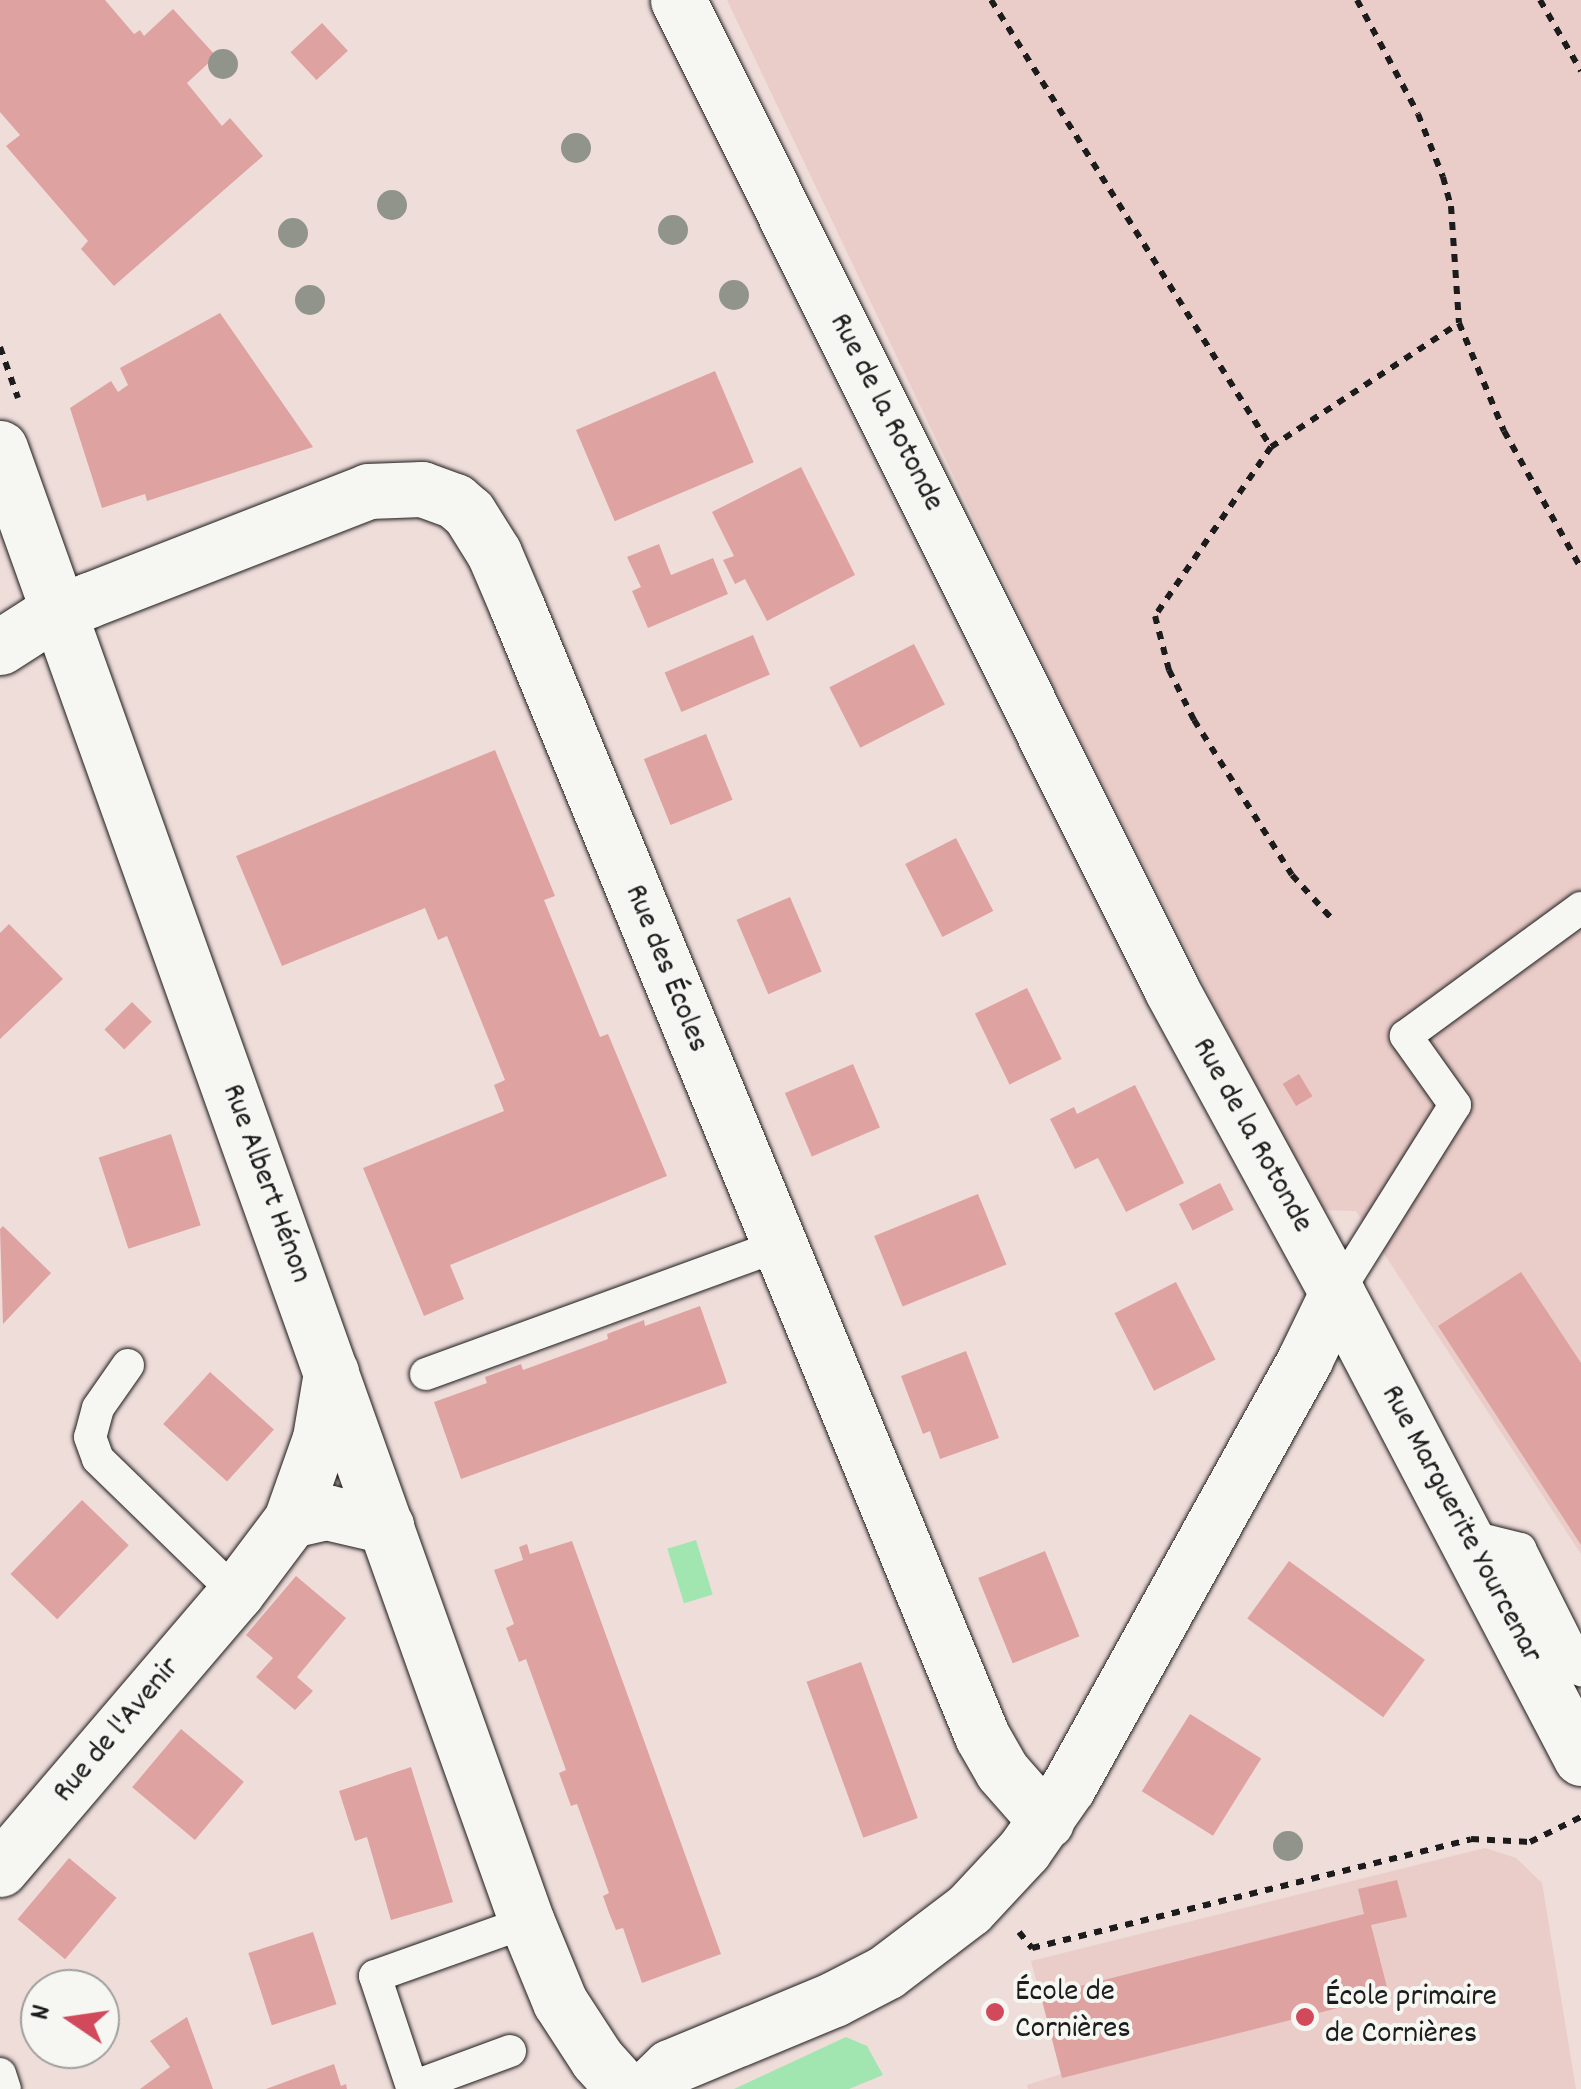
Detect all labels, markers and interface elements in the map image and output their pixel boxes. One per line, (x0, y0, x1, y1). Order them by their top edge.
street label: Rue de la Rotonde (819, 308, 951, 518)
street label: Rue des Écoles (614, 880, 716, 1058)
street label: Rue de la Rotonde (1182, 1032, 1320, 1240)
street label: Rue Albert Hénon (211, 1079, 319, 1289)
street label: Rue Marguerite Yourcenar (1370, 1379, 1550, 1671)
street label: Rue de l'Avenir (46, 1650, 190, 1812)
north arrow (20, 1969, 120, 2069)
place label: École de Cornières (1015, 1975, 1131, 2050)
place label: École primaire de Cornières (1325, 1980, 1497, 2055)
text: N (22, 2001, 64, 2024)
marker: École de Cornières (984, 2001, 1006, 2023)
marker: École primaire de Cornières (1294, 2006, 1316, 2028)

